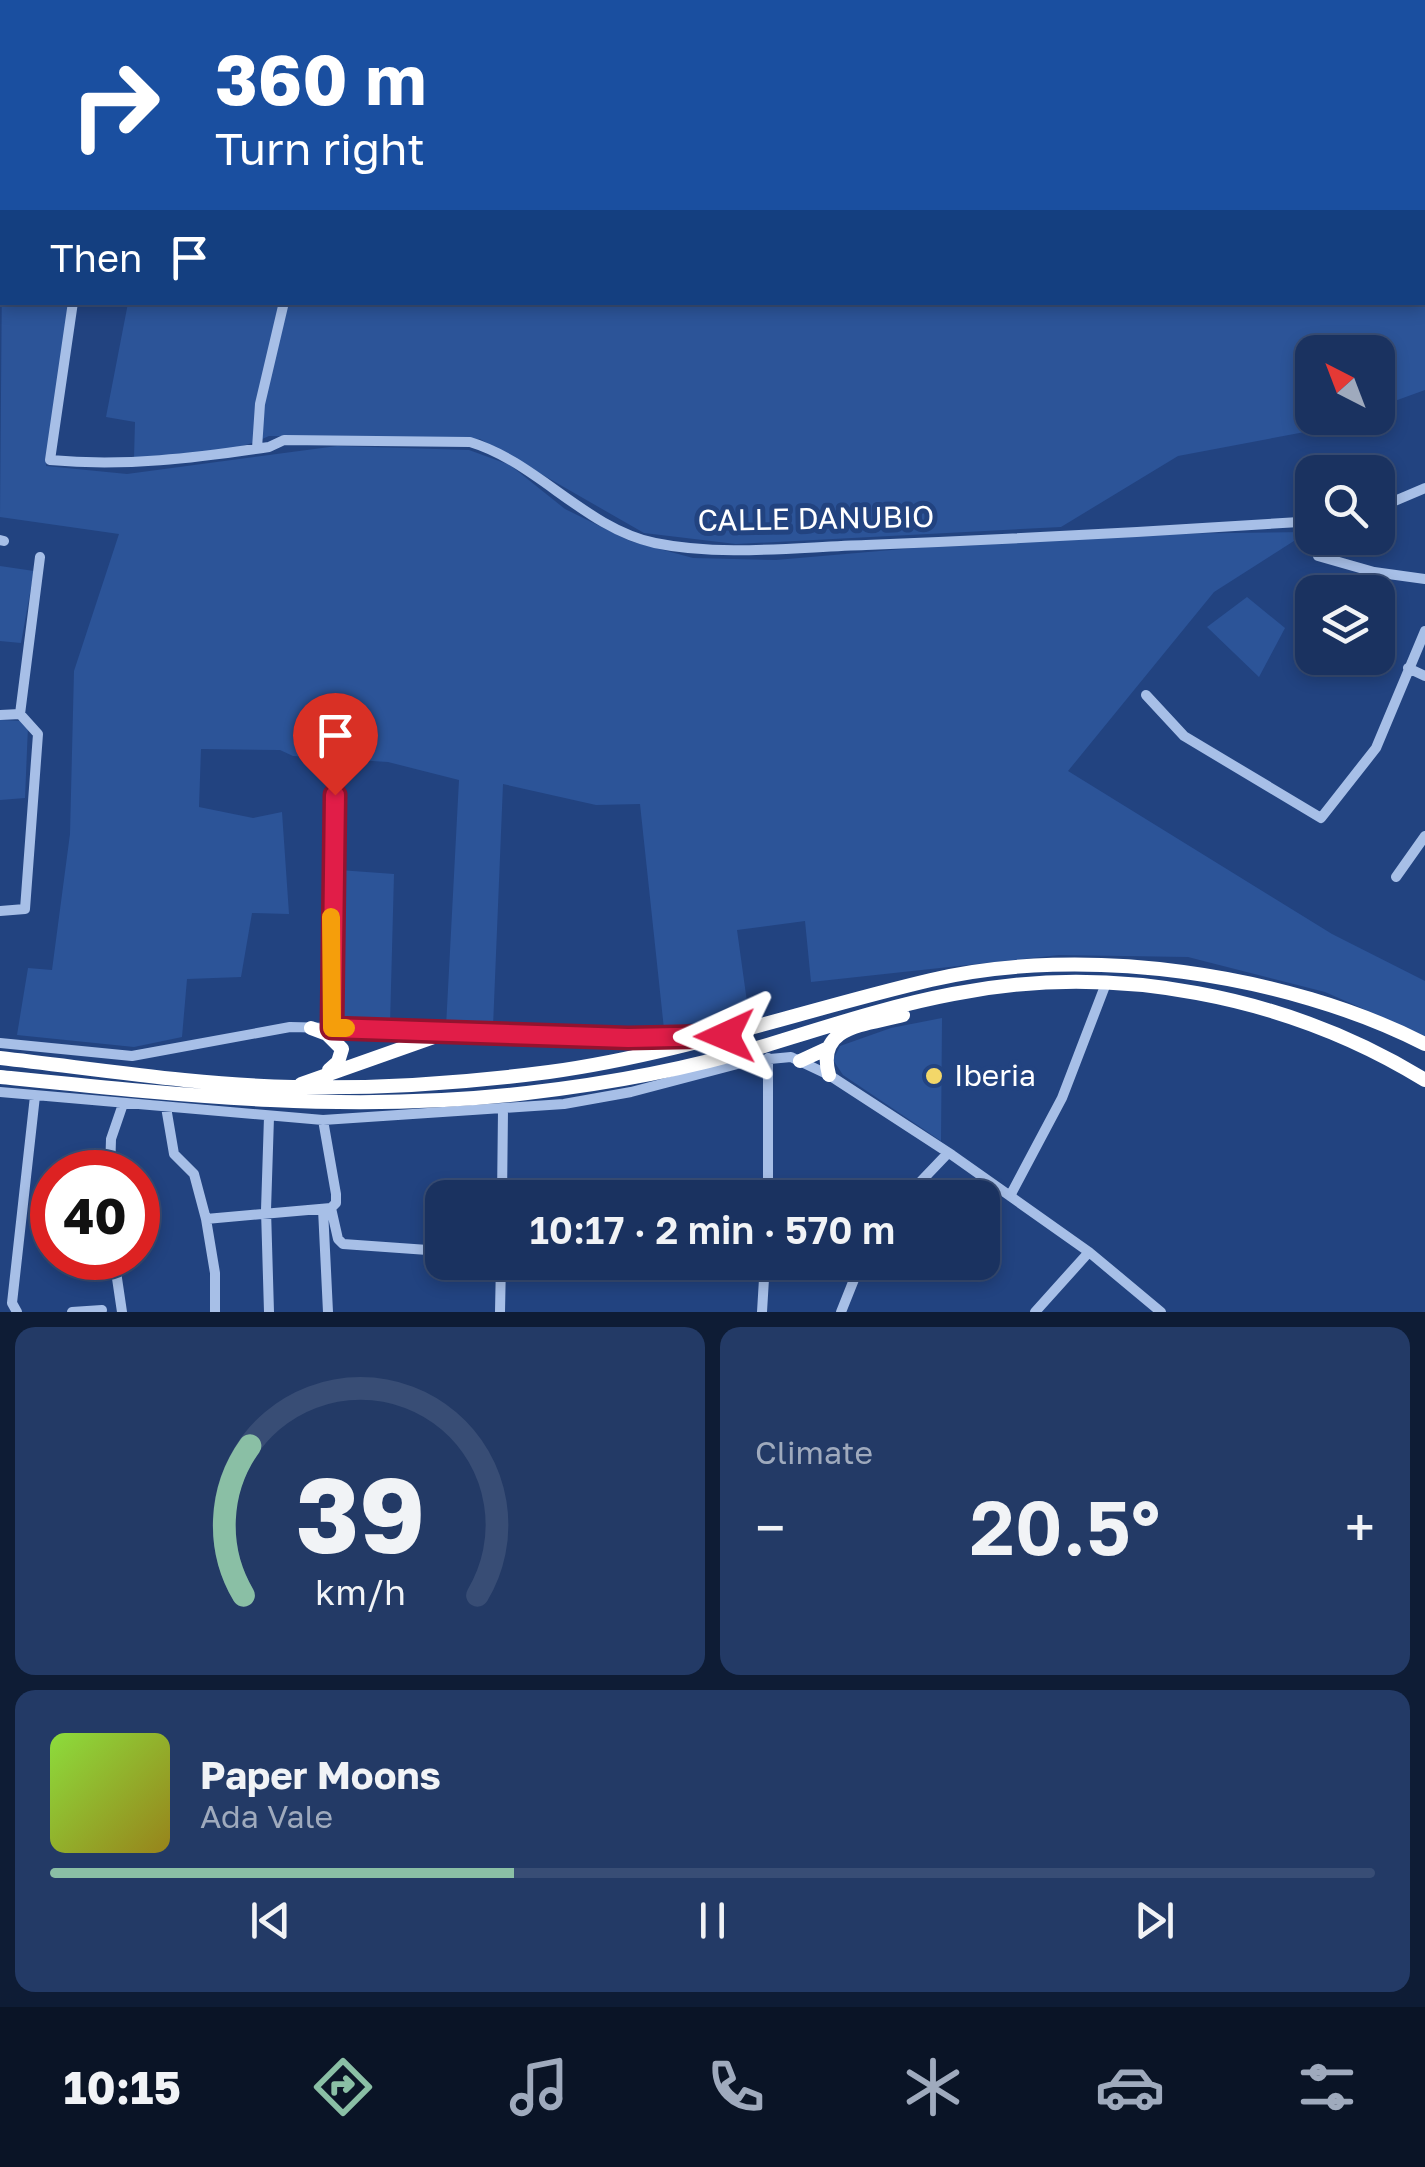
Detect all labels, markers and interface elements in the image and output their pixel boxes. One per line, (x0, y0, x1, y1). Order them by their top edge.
text: 360 m (215, 36, 426, 120)
icon: right (50, 40, 180, 170)
text: Turn right (215, 121, 425, 175)
icon: arrive (162, 230, 217, 285)
text: Then (50, 235, 142, 280)
north arrow (1295, 335, 1395, 435)
map controls (1295, 335, 1395, 675)
button: search (1295, 455, 1395, 555)
street label: CALLE DANUBIO (697, 498, 935, 538)
button: layers (1295, 575, 1395, 675)
pin (293, 693, 378, 796)
icon: arrive (308, 708, 363, 763)
position arrow (673, 984, 777, 1088)
place label: Iberia (954, 1057, 1036, 1093)
marker: Iberia (923, 1065, 945, 1087)
speed limit sign: 40 (30, 1150, 160, 1280)
text: 10:17 · 2 min · 570 m (530, 1207, 895, 1252)
text: Climate (755, 1433, 873, 1471)
text: 39 (295, 1451, 425, 1576)
text: 20.5° (970, 1481, 1160, 1572)
text: − (755, 1494, 785, 1560)
text: + (1345, 1494, 1375, 1560)
text: km/h (315, 1570, 405, 1613)
text: Paper Moons (200, 1752, 441, 1797)
text: Ada Vale (200, 1797, 333, 1835)
icon: previous (243, 1893, 298, 1948)
icon: pause (685, 1893, 740, 1948)
icon: next (1127, 1893, 1182, 1948)
icon: directions (308, 2052, 378, 2122)
icon: music (504, 2052, 574, 2122)
icon: phone (701, 2052, 771, 2122)
icon: climate (898, 2052, 968, 2122)
icon: car (1095, 2052, 1165, 2122)
icon: filters (1292, 2052, 1362, 2122)
text: 10:15 (63, 2060, 181, 2114)

